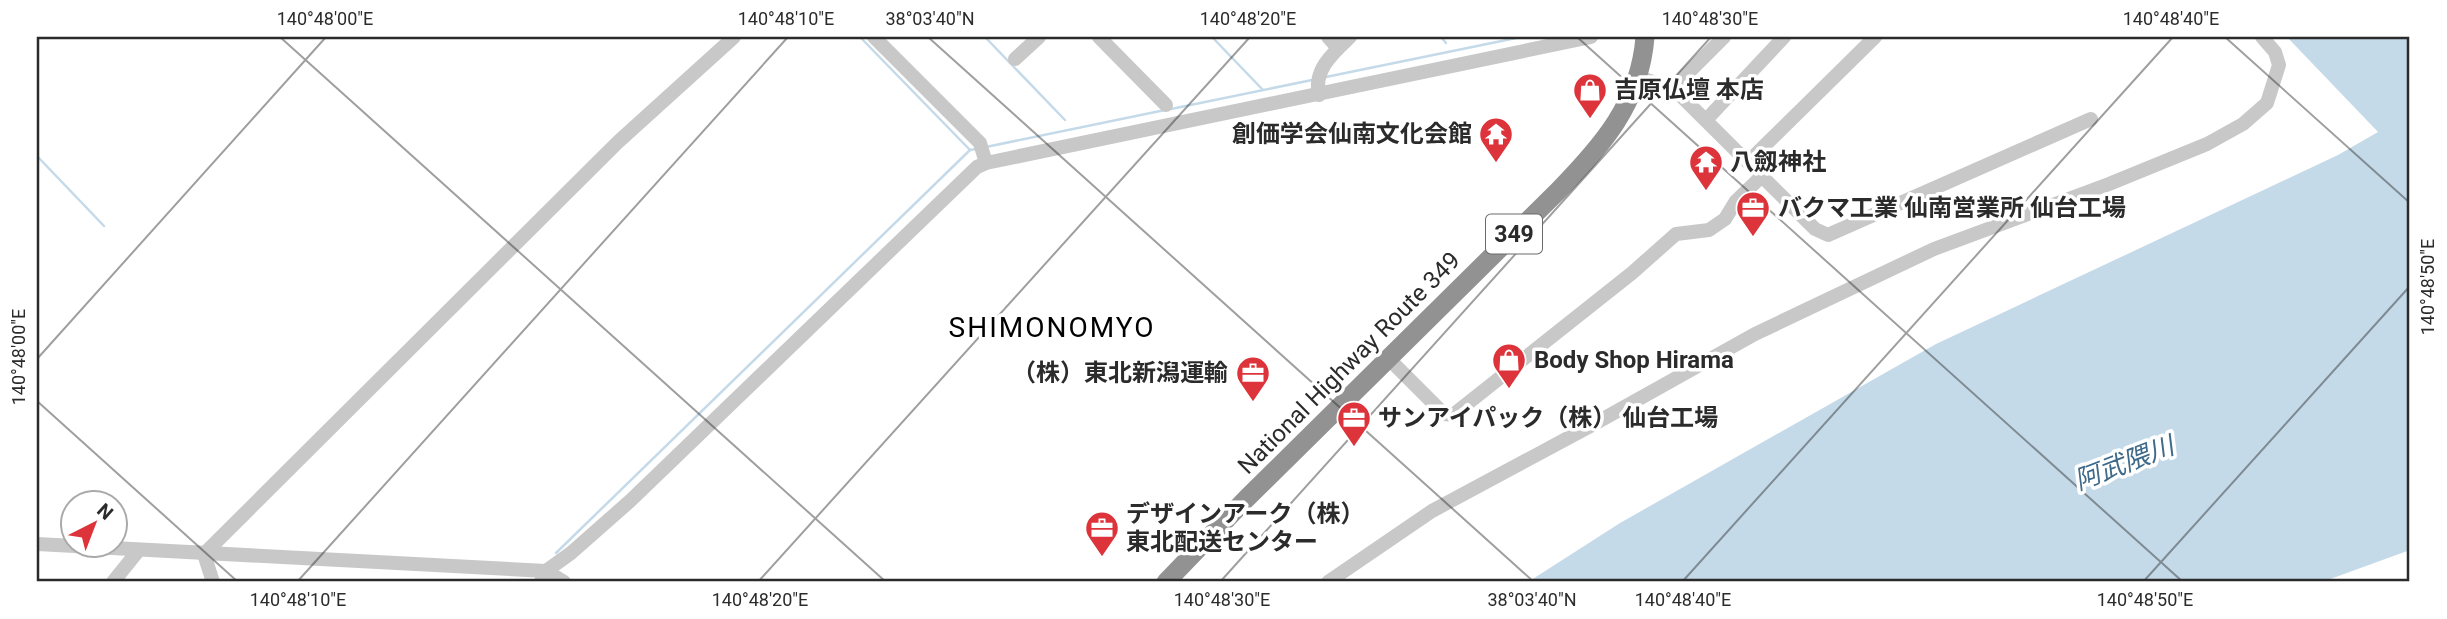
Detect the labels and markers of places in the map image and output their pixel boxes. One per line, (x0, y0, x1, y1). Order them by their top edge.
shop icon: 吉原仏壇 本店 (1571, 71, 1609, 120)
place label: 吉原仏壇 本店 (1614, 76, 1764, 104)
temple icon: 創価学会仙南文化会館 (1477, 115, 1515, 164)
place label: 創価学会仙南文化会館 (1232, 120, 1472, 148)
temple icon: 八劔神社 (1687, 143, 1725, 192)
place label: 八劔神社 (1730, 148, 1826, 176)
office icon: バクマ工業 仙南営業所 仙台工場 (1734, 189, 1772, 238)
place label: バクマ工業 仙南営業所 仙台工場 (1778, 194, 2126, 222)
shop icon: Body Shop Hirama (1490, 341, 1528, 390)
place label: Body Shop Hirama (1534, 346, 1734, 374)
office icon: （株）東北新潟運輸 (1234, 354, 1272, 403)
place label: （株）東北新潟運輸 (1012, 359, 1228, 387)
office icon: サンアイパック（株） 仙台工場 (1335, 399, 1373, 448)
place label: サンアイパック（株） 仙台工場 (1378, 404, 1718, 432)
place label: デザインアーク（株） 東北配送センター (1126, 500, 1365, 556)
office icon: デザインアーク（株） 東北配送センター (1083, 509, 1121, 558)

